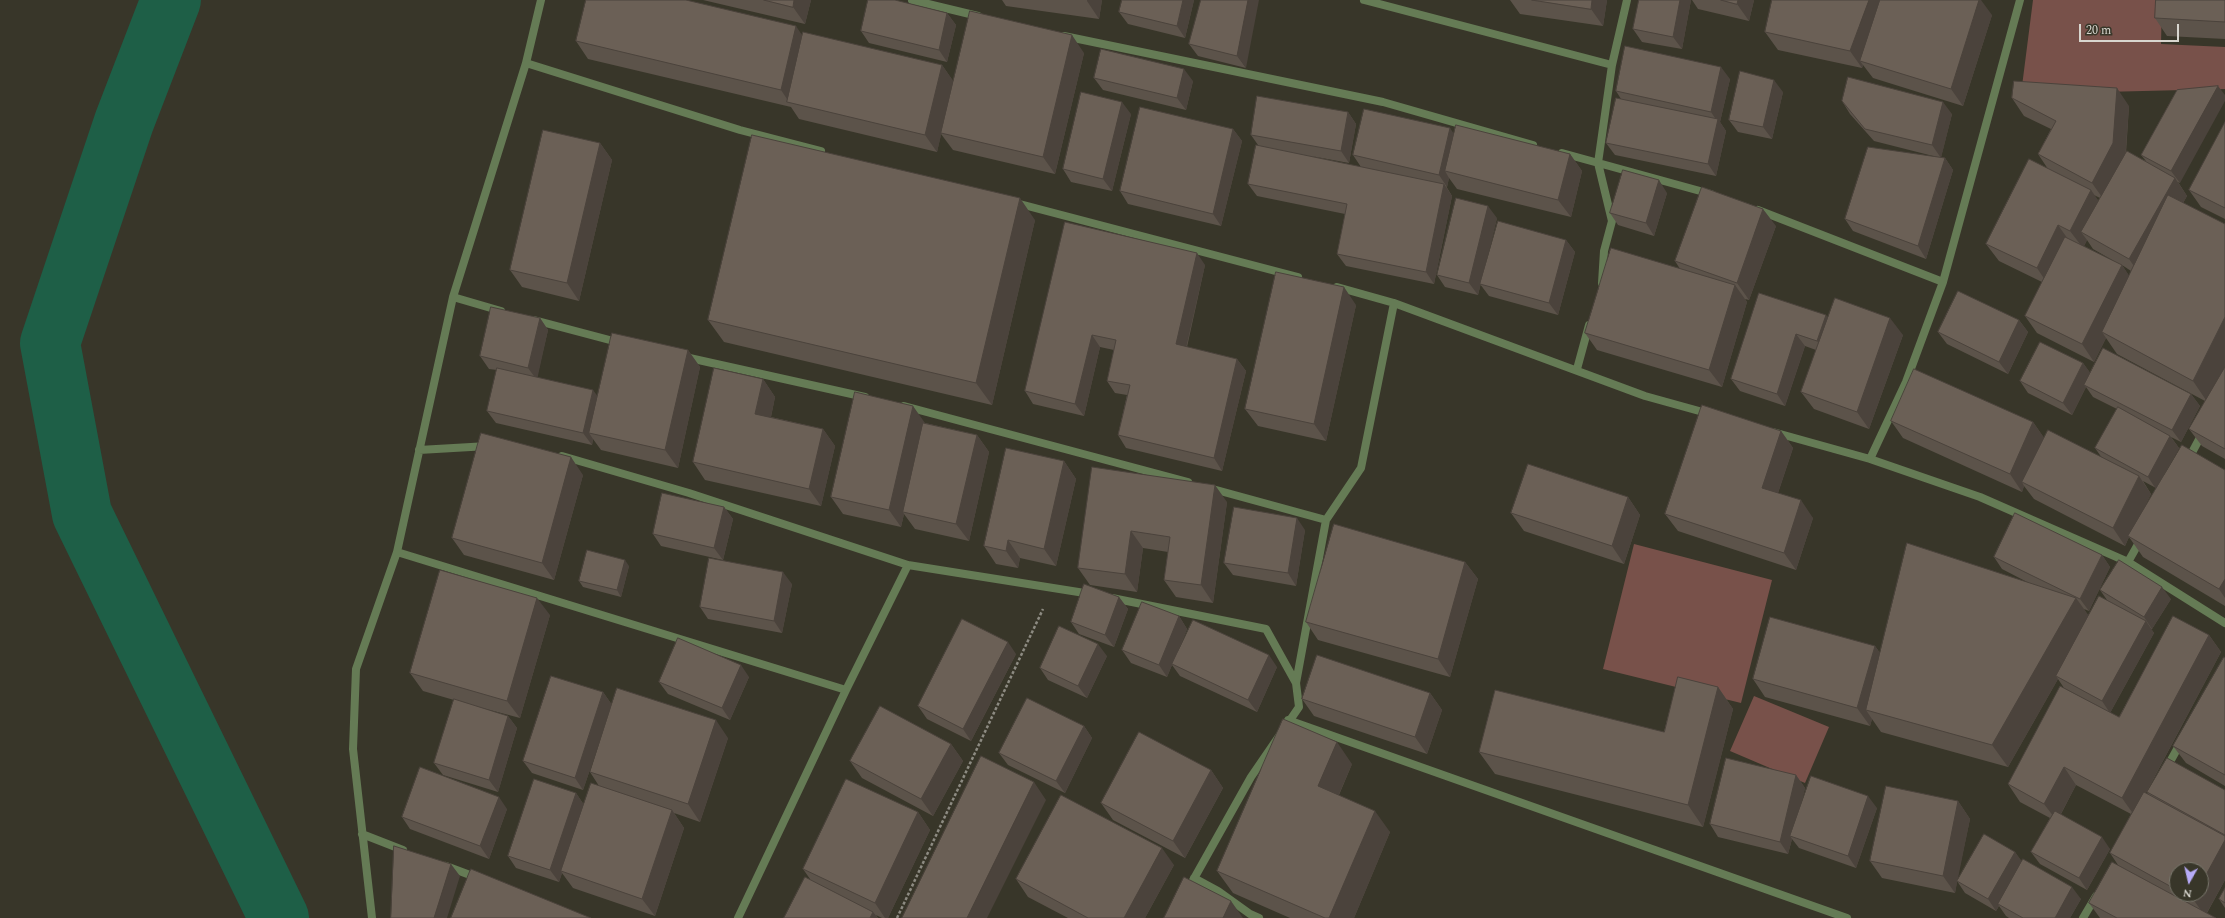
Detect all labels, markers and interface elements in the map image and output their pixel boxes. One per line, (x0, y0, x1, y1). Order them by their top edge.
scale bar (2081, 16, 2181, 42)
text: 20 m (2086, 21, 2111, 40)
north arrow (2169, 862, 2209, 902)
text: N (2182, 884, 2193, 902)

